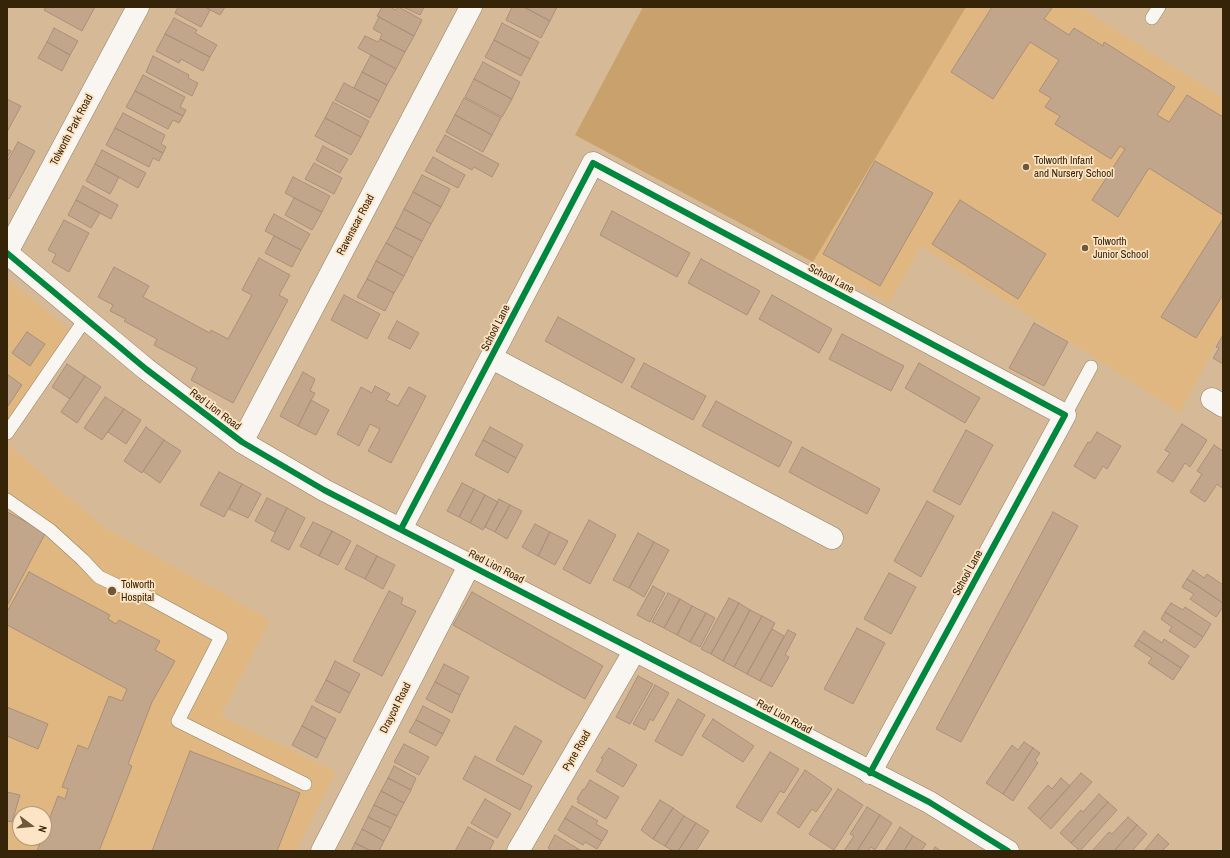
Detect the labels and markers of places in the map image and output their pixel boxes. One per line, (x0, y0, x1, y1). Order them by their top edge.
place label: Tolworth Infant and Nursery School (1034, 154, 1113, 180)
marker: Tolworth Infant and Nursery School (1021, 162, 1031, 172)
place label: Tolworth Junior School (1093, 235, 1148, 261)
marker: Tolworth Junior School (1080, 243, 1090, 253)
place label: Tolworth Hospital (121, 578, 155, 604)
marker: Tolworth Hospital (106, 585, 118, 597)

